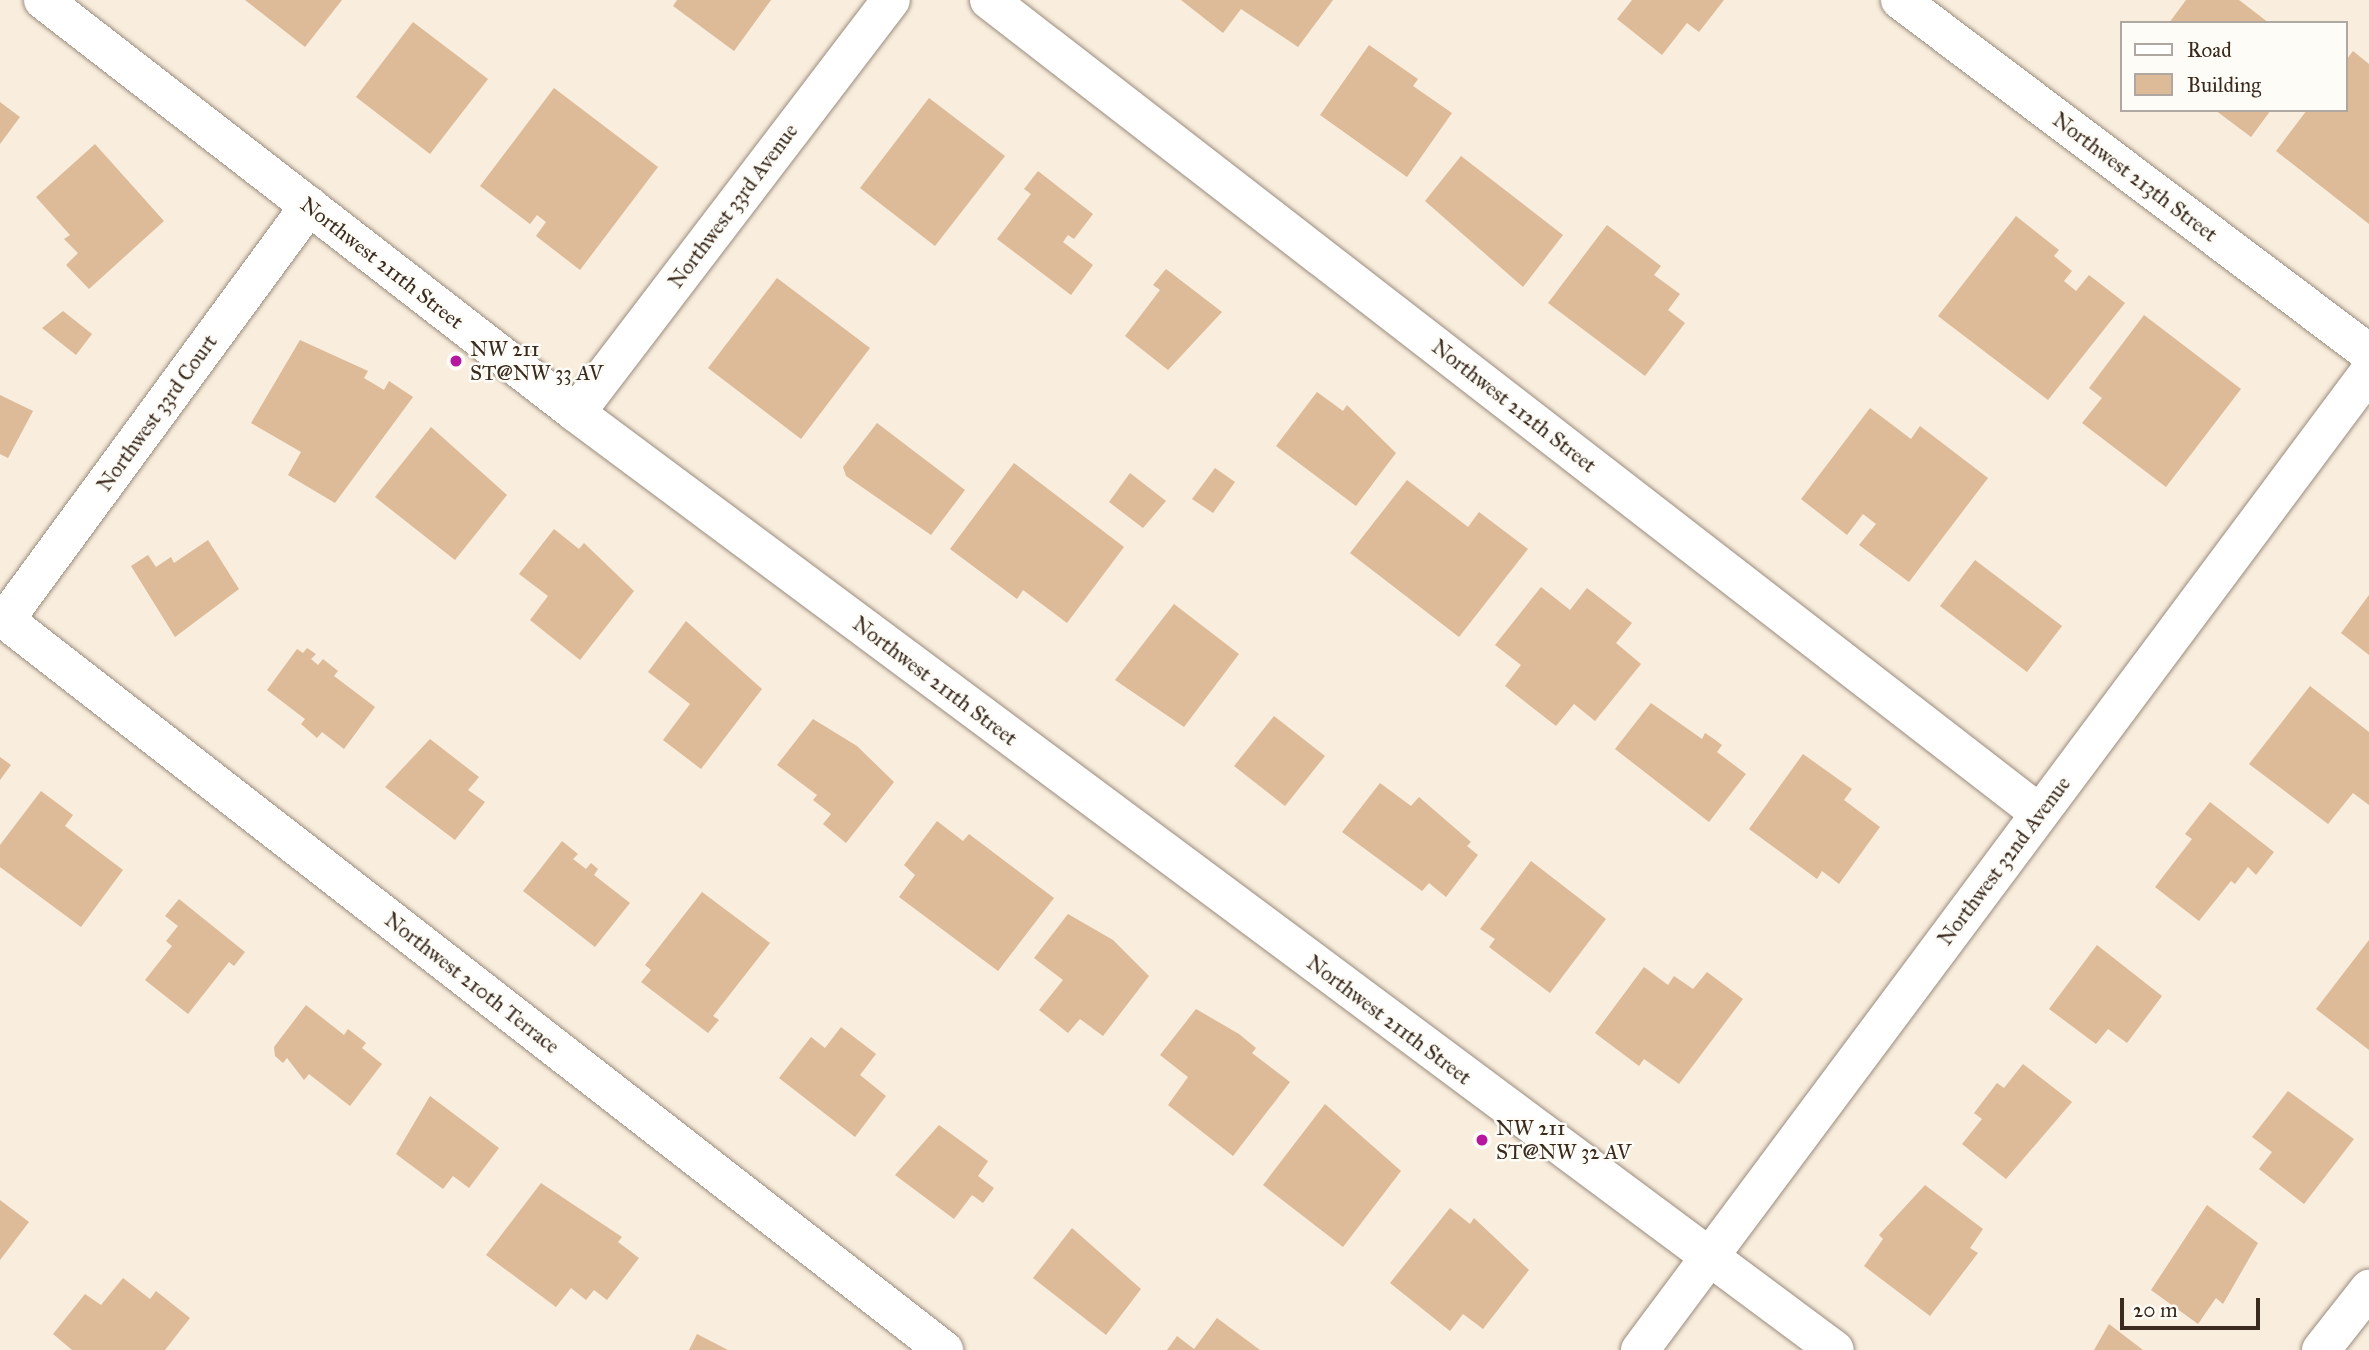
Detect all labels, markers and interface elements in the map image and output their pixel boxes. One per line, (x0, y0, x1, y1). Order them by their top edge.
legend (2120, 21, 2348, 112)
text: Road (2187, 37, 2232, 63)
text: Building (2187, 72, 2261, 98)
street label: Northwest 213th Street (2048, 107, 2222, 247)
street label: Northwest 33rd Avenue (663, 119, 803, 293)
street label: Northwest 211th Street (296, 192, 468, 334)
street label: Northwest 33rd Court (92, 330, 222, 496)
street label: Northwest 212th Street (1427, 334, 1601, 478)
place label: NW 211 ST@NW 33 AV (470, 336, 603, 386)
marker: NW 211 ST@NW 33 AV (448, 353, 464, 369)
street label: Northwest 211th Street (848, 611, 1022, 751)
street label: Northwest 32nd Avenue (1932, 772, 2076, 950)
street label: Northwest 210th Terrace (380, 907, 564, 1059)
street label: Northwest 211th Street (1302, 950, 1476, 1090)
place label: NW 211 ST@NW 32 AV (1496, 1115, 1631, 1165)
marker: NW 211 ST@NW 32 AV (1474, 1132, 1490, 1148)
scale bar (2124, 1284, 2264, 1328)
text: 20 m (2133, 1297, 2178, 1323)

